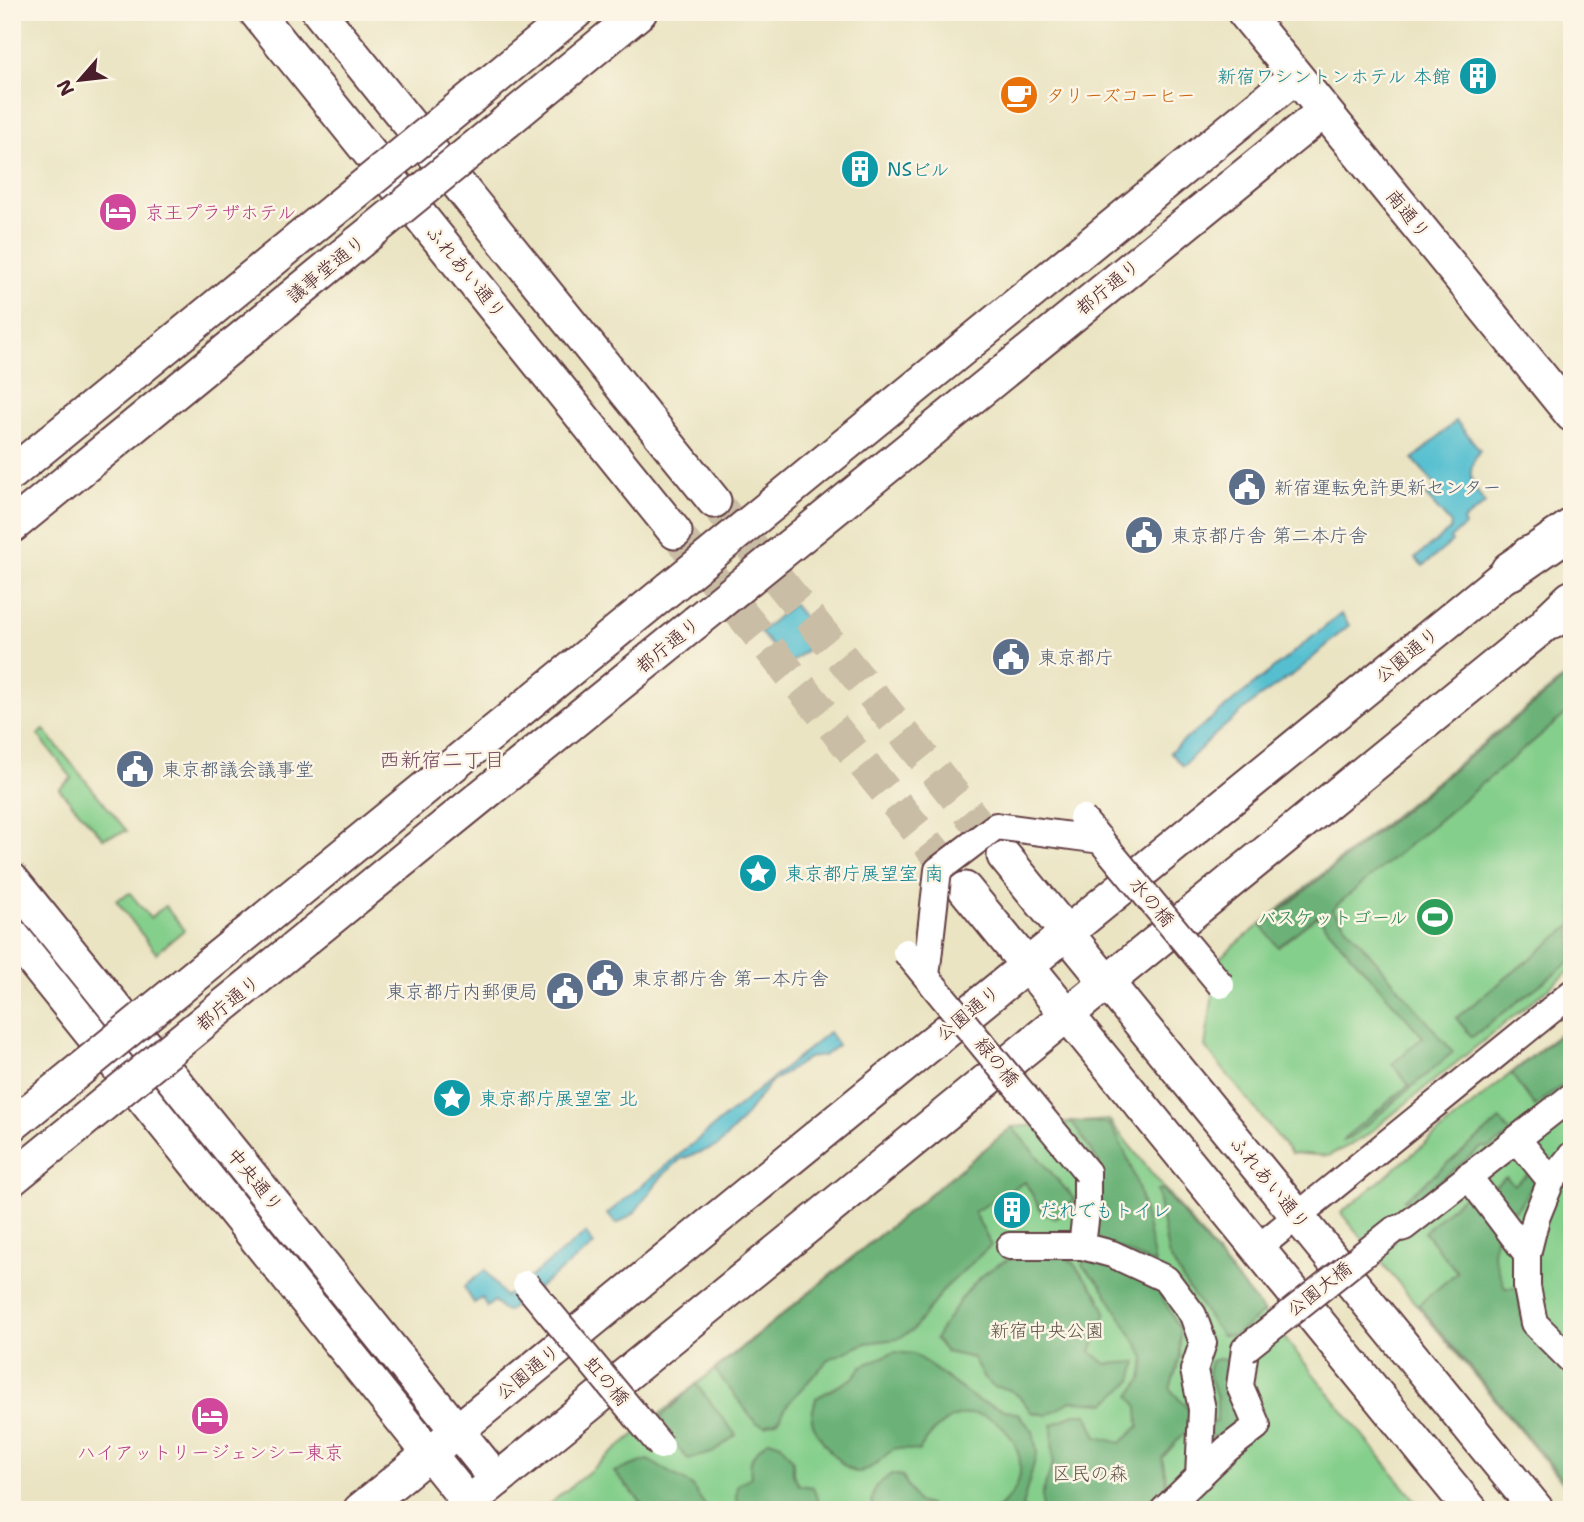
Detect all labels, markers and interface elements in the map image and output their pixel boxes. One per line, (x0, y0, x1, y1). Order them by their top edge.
north arrow (46, 46, 116, 116)
building icon: 新宿ワシントンホテル 本館 (1457, 55, 1499, 97)
place label: 新宿ワシントンホテル 本館 (1217, 64, 1451, 89)
cafe icon: タリーズコーヒー (998, 74, 1040, 116)
text: N (51, 75, 80, 100)
place label: タリーズコーヒー (1046, 83, 1195, 108)
building icon: NSビル (839, 148, 881, 190)
place label: NSビル (887, 157, 950, 182)
street label: 南通り (1380, 184, 1436, 244)
hotel icon: 京王プラザホテル (97, 191, 139, 233)
place label: 京王プラザホテル (145, 200, 296, 225)
street label: ふれあい通り (420, 220, 512, 324)
street label: 議事堂通り (281, 229, 371, 309)
street label: 都庁通り (1071, 253, 1145, 321)
public building icon: 新宿運転免許更新センター (1226, 466, 1268, 508)
place label: 新宿運転免許更新センター (1274, 475, 1501, 500)
public building icon: 東京都庁舎 第二本庁舎 (1123, 514, 1165, 556)
place label: 東京都庁舎 第二本庁舎 (1171, 523, 1367, 548)
street label: 都庁通り (631, 611, 705, 679)
street label: 公園通り (1370, 621, 1444, 689)
public building icon: 東京都庁 (990, 636, 1032, 678)
place label: 東京都庁 (1038, 645, 1114, 670)
district label: 西新宿二丁目 (379, 746, 505, 774)
public building icon: 東京都議会議事堂 (114, 748, 156, 790)
place label: 東京都議会議事堂 (162, 757, 314, 782)
place icon: 東京都庁展望室 南 (737, 852, 779, 894)
place label: 東京都庁展望室 南 (785, 861, 943, 886)
street label: 水の橋 (1124, 872, 1180, 932)
sports icon: バスケットゴール (1414, 896, 1456, 938)
place label: バスケットゴール (1257, 905, 1408, 930)
public building icon: 東京都庁舎 第一本庁舎 (584, 957, 626, 999)
place label: 東京都庁舎 第一本庁舎 (632, 966, 828, 991)
street label: 都庁通り (191, 969, 265, 1037)
public building icon: 東京都庁内郵便局 (544, 970, 586, 1012)
place label: 東京都庁内郵便局 (386, 979, 538, 1004)
street label: 公園通り (931, 979, 1005, 1047)
street label: 緑の橋 (969, 1032, 1025, 1092)
place icon: 東京都庁展望室 北 (431, 1077, 473, 1119)
place label: 東京都庁展望室 北 (479, 1086, 637, 1111)
street label: ふれあい通り (1224, 1131, 1316, 1235)
street label: 中央通り (221, 1143, 289, 1217)
building icon: だれでもトイレ (991, 1189, 1033, 1231)
place label: だれでもトイレ (1039, 1198, 1171, 1223)
street label: 公園大橋 (1281, 1256, 1357, 1322)
park label: 新宿中央公園 (990, 1318, 1104, 1343)
street label: 公園通り (491, 1338, 565, 1406)
street label: 虹の橋 (579, 1351, 635, 1411)
hotel icon: ハイアットリージェンシー東京 (189, 1395, 231, 1437)
place label: ハイアットリージェンシー東京 (77, 1440, 343, 1465)
park label: 区民の森 (1052, 1461, 1128, 1486)

